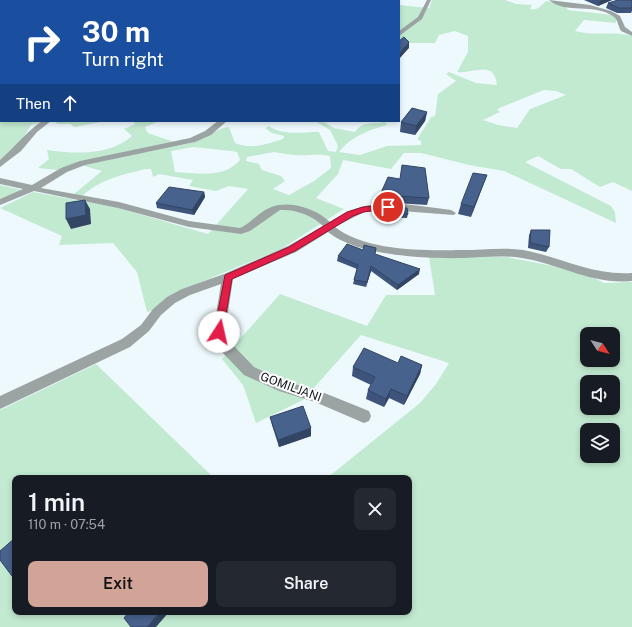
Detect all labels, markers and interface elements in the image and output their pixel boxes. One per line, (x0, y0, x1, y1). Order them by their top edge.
text: 30 m (82, 15, 150, 48)
icon: right (16, 16, 68, 68)
text: Turn right (82, 49, 164, 70)
icon: ahead (59, 92, 81, 114)
text: Then (16, 95, 51, 112)
pin (371, 190, 405, 224)
icon: arrive (377, 196, 399, 218)
position arrow (198, 311, 240, 353)
north arrow (580, 327, 620, 367)
map controls (580, 327, 620, 463)
street label: GOMILJANI (258, 369, 324, 405)
button: sound (580, 375, 620, 415)
button: layers (580, 423, 620, 463)
text: 1 min (28, 488, 85, 516)
button: close (354, 488, 396, 530)
text: 110 m · 07:54 (28, 517, 105, 532)
button: Exit (28, 561, 208, 607)
button: Share (216, 561, 396, 607)

